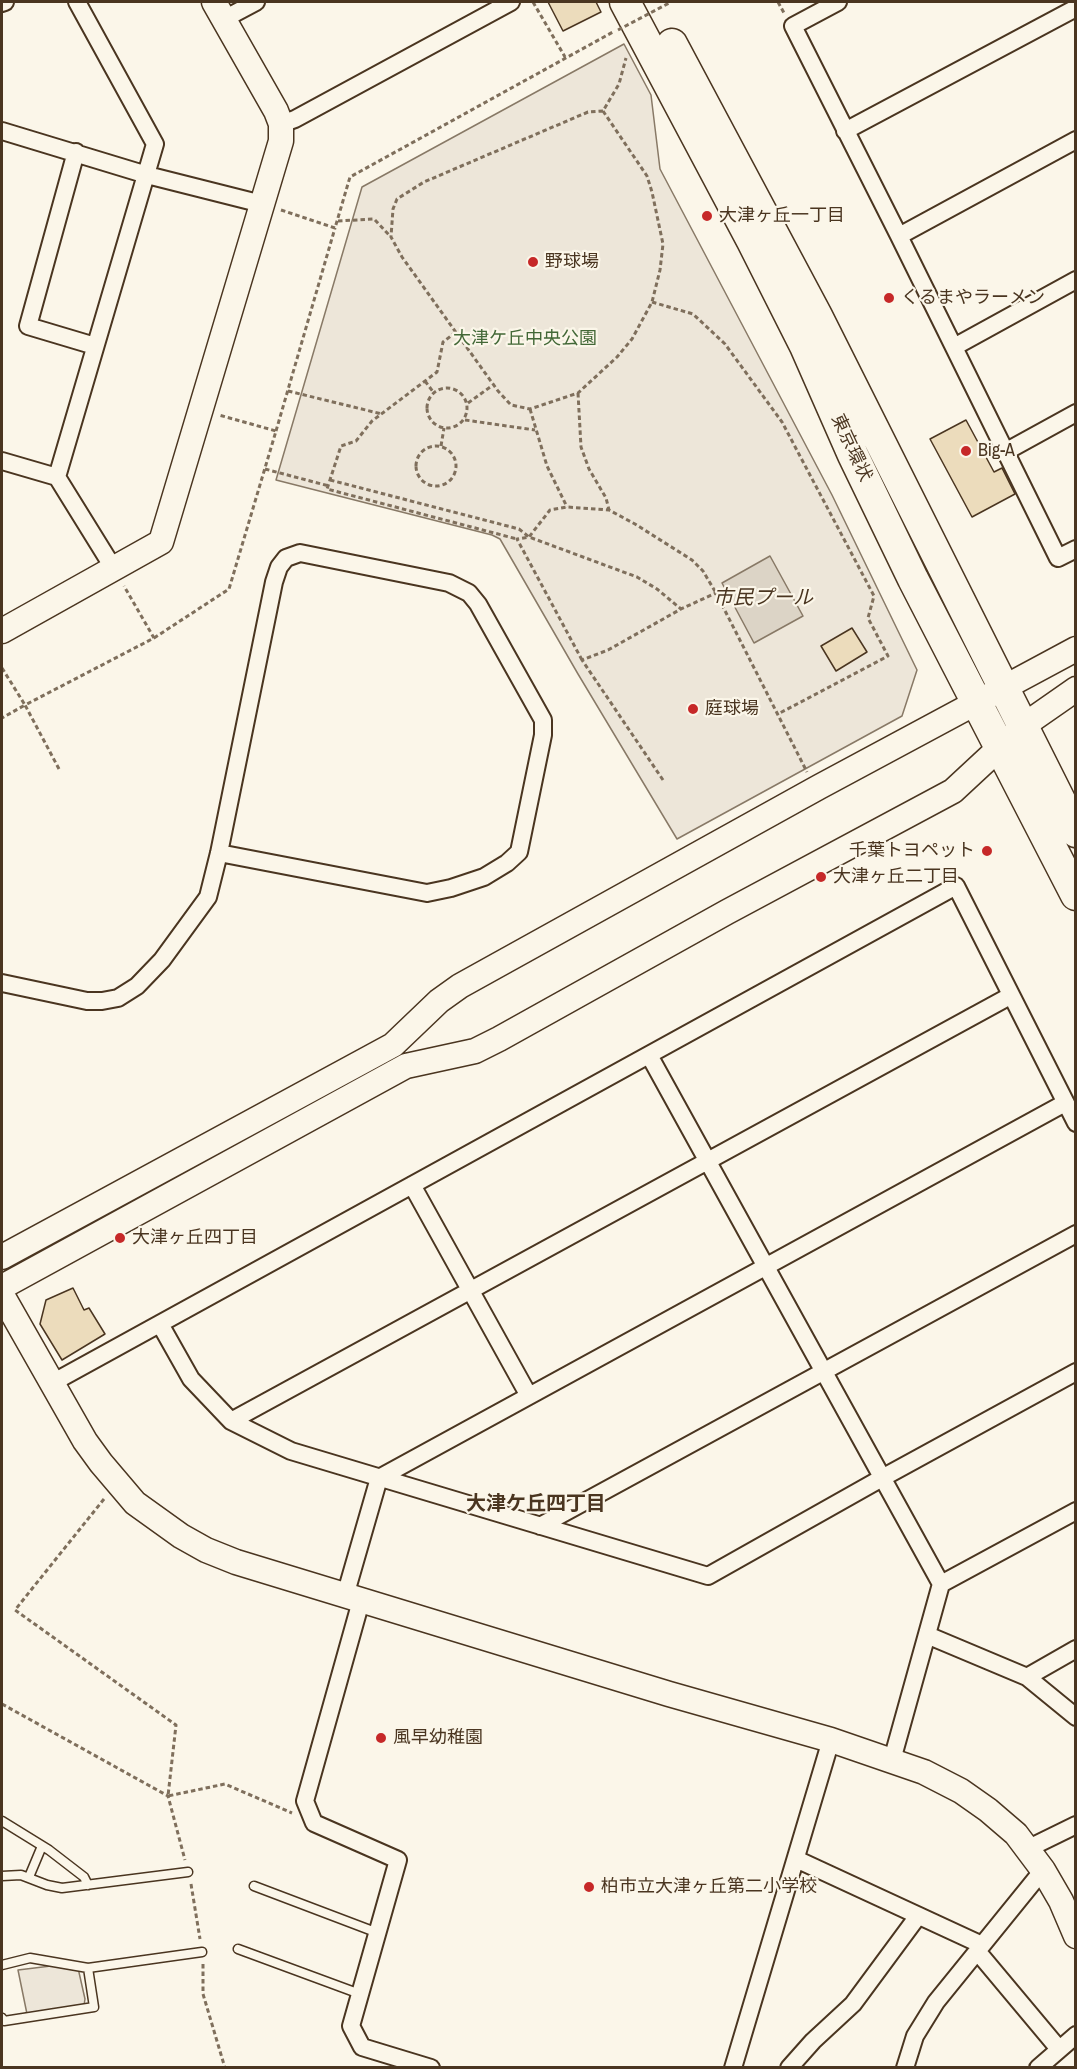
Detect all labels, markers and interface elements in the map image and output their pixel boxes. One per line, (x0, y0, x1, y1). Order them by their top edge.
place label: 大津ヶ丘一丁目 (719, 205, 845, 227)
marker: 大津ヶ丘一丁目 (700, 209, 714, 223)
place label: 野球場 (545, 251, 599, 273)
marker: 野球場 (526, 255, 540, 269)
place label: くるまやラーメン (901, 287, 1045, 309)
marker: くるまやラーメン (882, 291, 896, 305)
park label: 大津ケ丘中央公園 (453, 328, 597, 350)
street label: 東京環状 (826, 411, 876, 485)
place label: Big-A (978, 440, 1015, 462)
marker: Big-A (959, 444, 973, 458)
water label: 市民プール (713, 587, 813, 611)
place label: 庭球場 (705, 698, 759, 720)
marker: 庭球場 (686, 702, 700, 716)
place label: 千葉トヨペット (849, 840, 975, 862)
marker: 千葉トヨペット (980, 844, 994, 858)
place label: 大津ヶ丘二丁目 (833, 866, 959, 888)
marker: 大津ヶ丘二丁目 (814, 870, 828, 884)
place label: 大津ヶ丘四丁目 (132, 1227, 258, 1249)
marker: 大津ヶ丘四丁目 (113, 1231, 127, 1245)
district label: 大津ケ丘四丁目 (466, 1493, 606, 1517)
place label: 風早幼稚園 (393, 1727, 483, 1749)
marker: 風早幼稚園 (374, 1731, 388, 1745)
place label: 柏市立大津ヶ丘第二小学校 (601, 1876, 817, 1898)
marker: 柏市立大津ヶ丘第二小学校 (582, 1880, 596, 1894)

